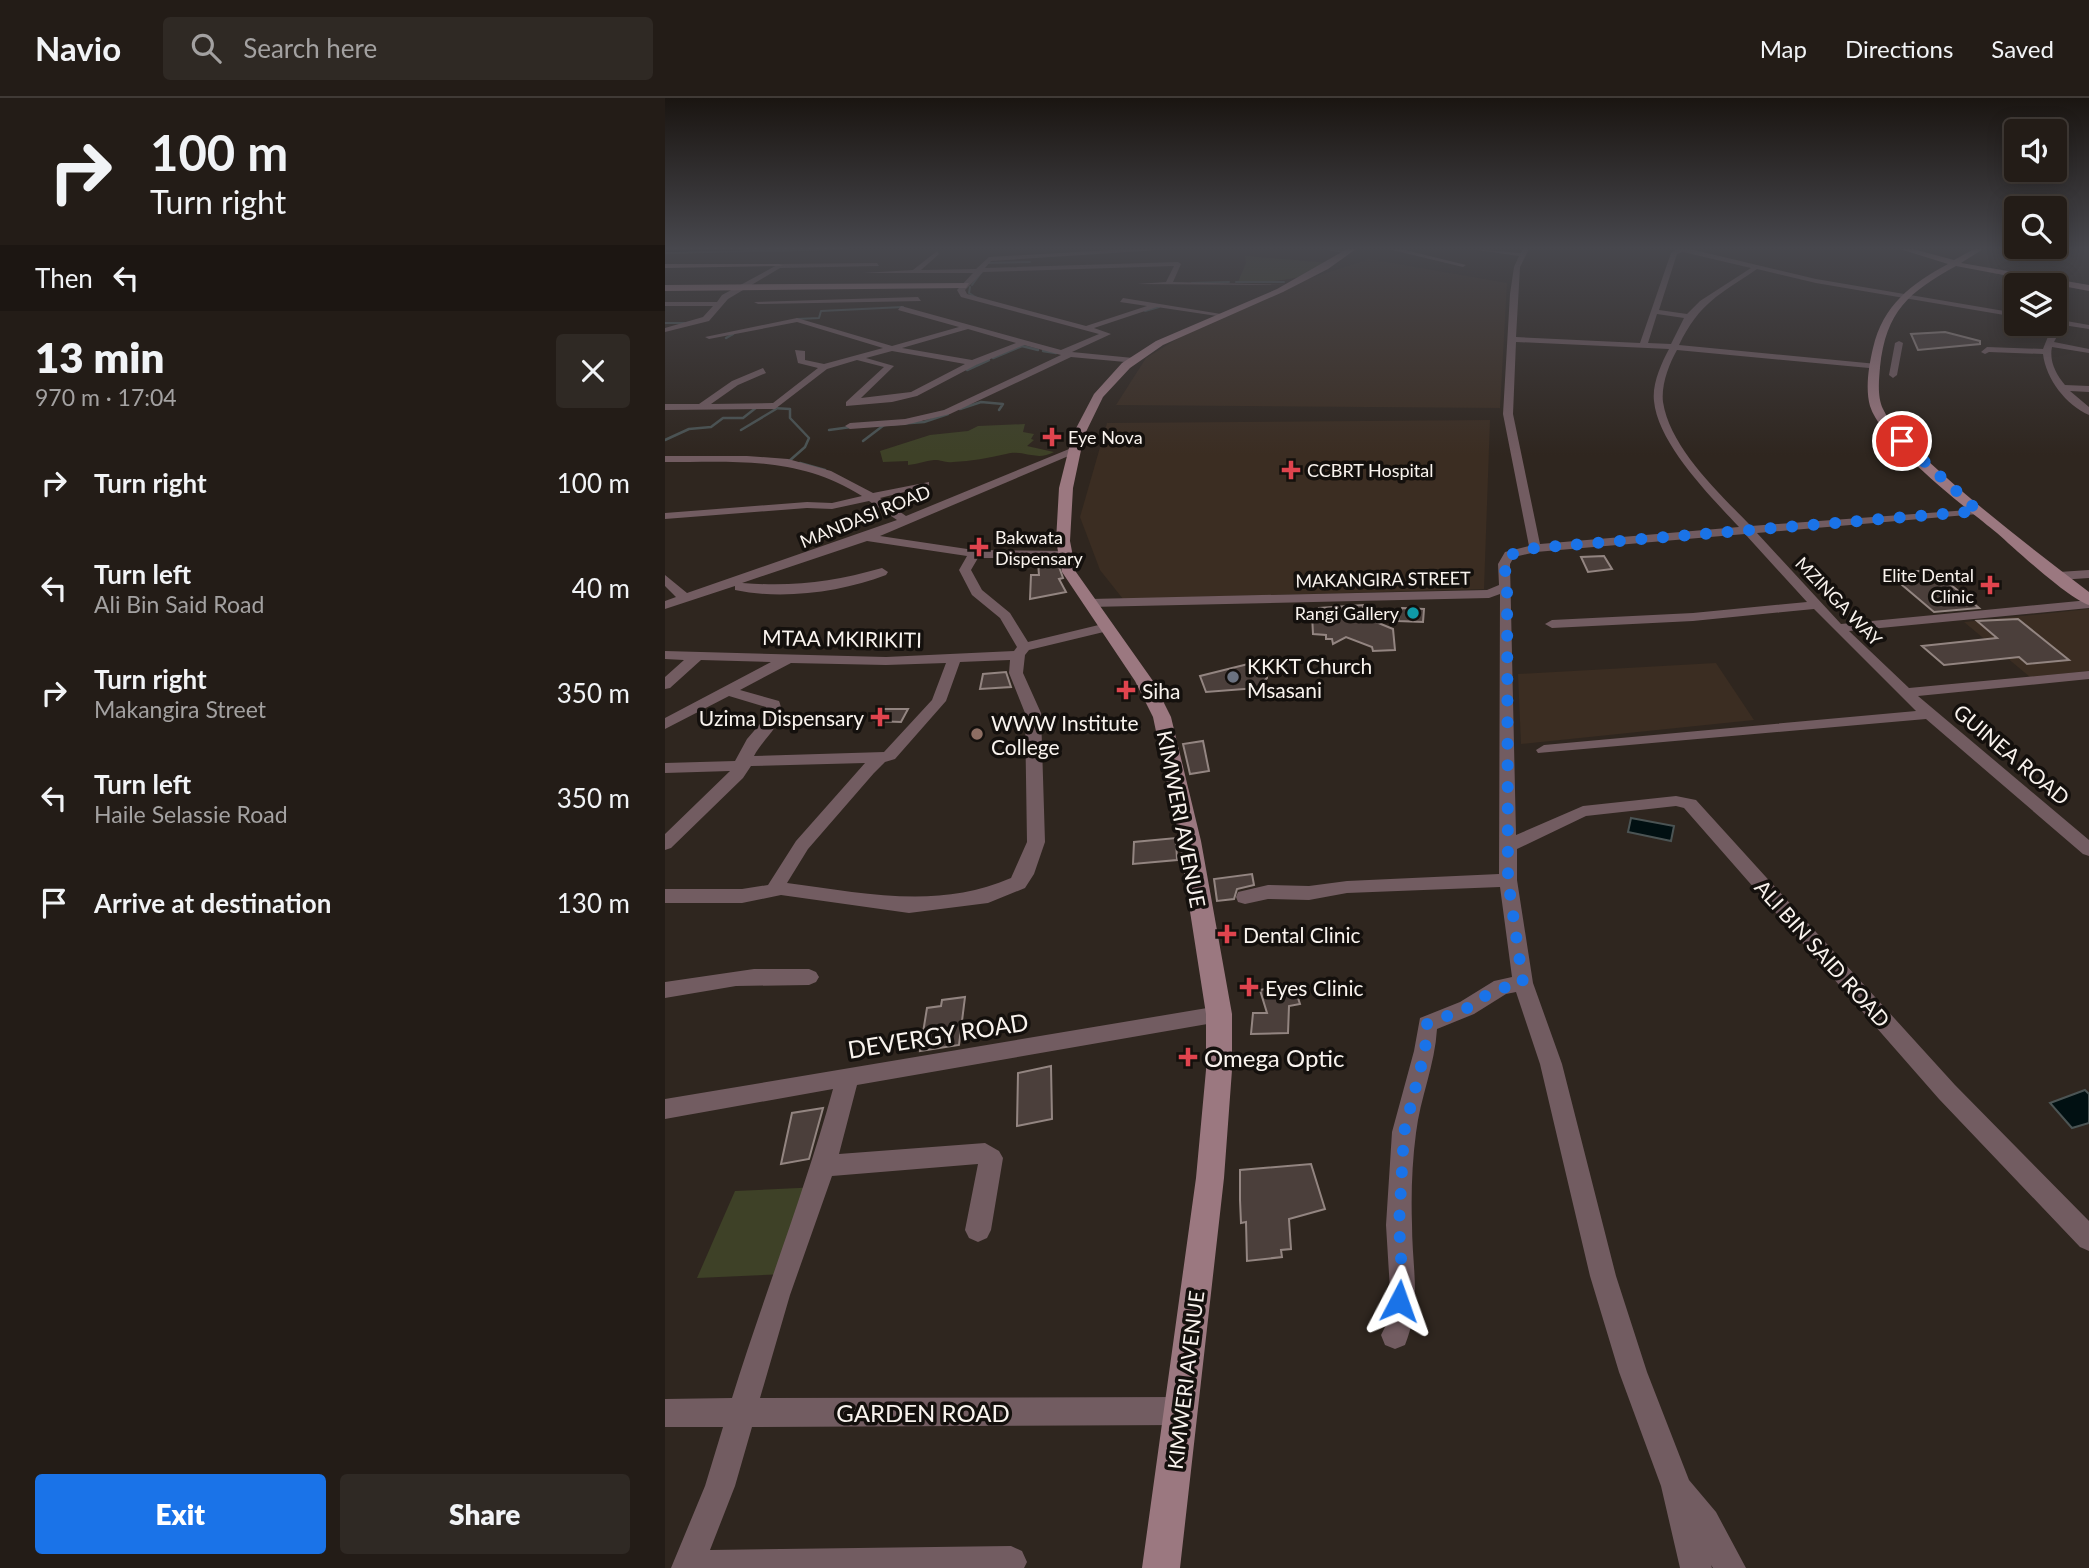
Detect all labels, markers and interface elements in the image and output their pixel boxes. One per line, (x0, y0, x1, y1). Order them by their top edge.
search box (163, 17, 653, 80)
text: Navio (35, 28, 121, 68)
icon: search (187, 29, 225, 67)
text: Search here (243, 32, 377, 64)
text: Map (1760, 34, 1807, 63)
text: Directions (1845, 34, 1953, 63)
text: Saved (1991, 34, 2054, 63)
map controls (2004, 119, 2067, 336)
button: sound (2004, 119, 2067, 182)
text: 100 m (150, 123, 288, 181)
icon: right (35, 126, 126, 217)
text: Turn right (150, 182, 286, 221)
button: search (2004, 196, 2067, 259)
icon: left (107, 259, 145, 297)
text: Then (35, 262, 93, 294)
button: layers (2004, 273, 2067, 336)
text: 13 min (35, 332, 164, 382)
button: close (556, 334, 630, 408)
text: 970 m · 17:04 (35, 383, 177, 411)
pin (1872, 411, 1932, 471)
icon: arrive (1883, 422, 1921, 460)
place label: Eye Nova (1068, 426, 1143, 448)
marker: Eye Nova (1042, 427, 1062, 447)
place label: CCBRT Hospital (1307, 459, 1434, 481)
marker: CCBRT Hospital (1281, 460, 1301, 480)
icon: right (35, 464, 73, 502)
text: Turn right (94, 467, 207, 499)
text: 100 m (557, 467, 630, 499)
street label: MANDASI ROAD (797, 480, 933, 552)
place label: Bakwata Dispensary (995, 526, 1084, 569)
marker: Bakwata Dispensary (969, 537, 989, 557)
street label: MZINGA WAY (1791, 552, 1888, 651)
text: Turn left (94, 558, 191, 590)
place label: Elite Dental Clinic (1882, 564, 1974, 607)
street label: MAKANGIRA STREET (1295, 566, 1471, 592)
icon: left (35, 569, 73, 607)
text: 40 m (572, 572, 630, 604)
marker: Elite Dental Clinic (1980, 575, 2000, 595)
text: Ali Bin Said Road (94, 590, 264, 618)
place label: Rangi Gallery (1295, 602, 1400, 624)
marker: Rangi Gallery (1405, 605, 1421, 621)
street label: MTAA MKIRIKITI (762, 624, 922, 652)
place label: KKKT Church Msasani (1247, 653, 1372, 702)
text: Turn right (94, 663, 207, 695)
marker: KKKT Church Msasani (1225, 669, 1241, 685)
icon: right (35, 674, 73, 712)
text: 350 m (557, 677, 630, 709)
place label: Siha (1142, 678, 1181, 703)
marker: Siha (1116, 680, 1136, 700)
text: Makangira Street (94, 695, 266, 723)
street label: GUINEA ROAD (1949, 698, 2075, 810)
place label: Uzima Dispensary (699, 705, 864, 730)
marker: Uzima Dispensary (870, 707, 890, 727)
place label: WWW Institute College (991, 710, 1139, 759)
marker: WWW Institute College (969, 726, 985, 742)
street label: KIMWERI AVENUE (1153, 728, 1211, 910)
text: Turn left (94, 768, 191, 800)
icon: left (35, 779, 73, 817)
text: 350 m (557, 782, 630, 814)
text: Haile Selassie Road (94, 800, 288, 828)
street label: ALI BIN SAID ROAD (1750, 874, 1896, 1032)
icon: arrive (35, 884, 73, 922)
text: Arrive at destination (94, 887, 331, 919)
text: 130 m (557, 887, 630, 919)
place label: Dental Clinic (1243, 922, 1361, 947)
marker: Dental Clinic (1217, 924, 1237, 944)
place label: Eyes Clinic (1265, 975, 1364, 1000)
marker: Eyes Clinic (1239, 977, 1259, 997)
street label: DEVERGY ROAD (846, 1006, 1030, 1064)
place label: Omega Optic (1204, 1043, 1344, 1072)
marker: Omega Optic (1178, 1047, 1198, 1067)
position arrow (1362, 1264, 1436, 1338)
street label: KIMWERI AVENUE (1162, 1289, 1208, 1471)
street label: GARDEN ROAD (836, 1398, 1010, 1427)
button: Exit (35, 1474, 326, 1554)
button: Share (340, 1474, 630, 1554)

